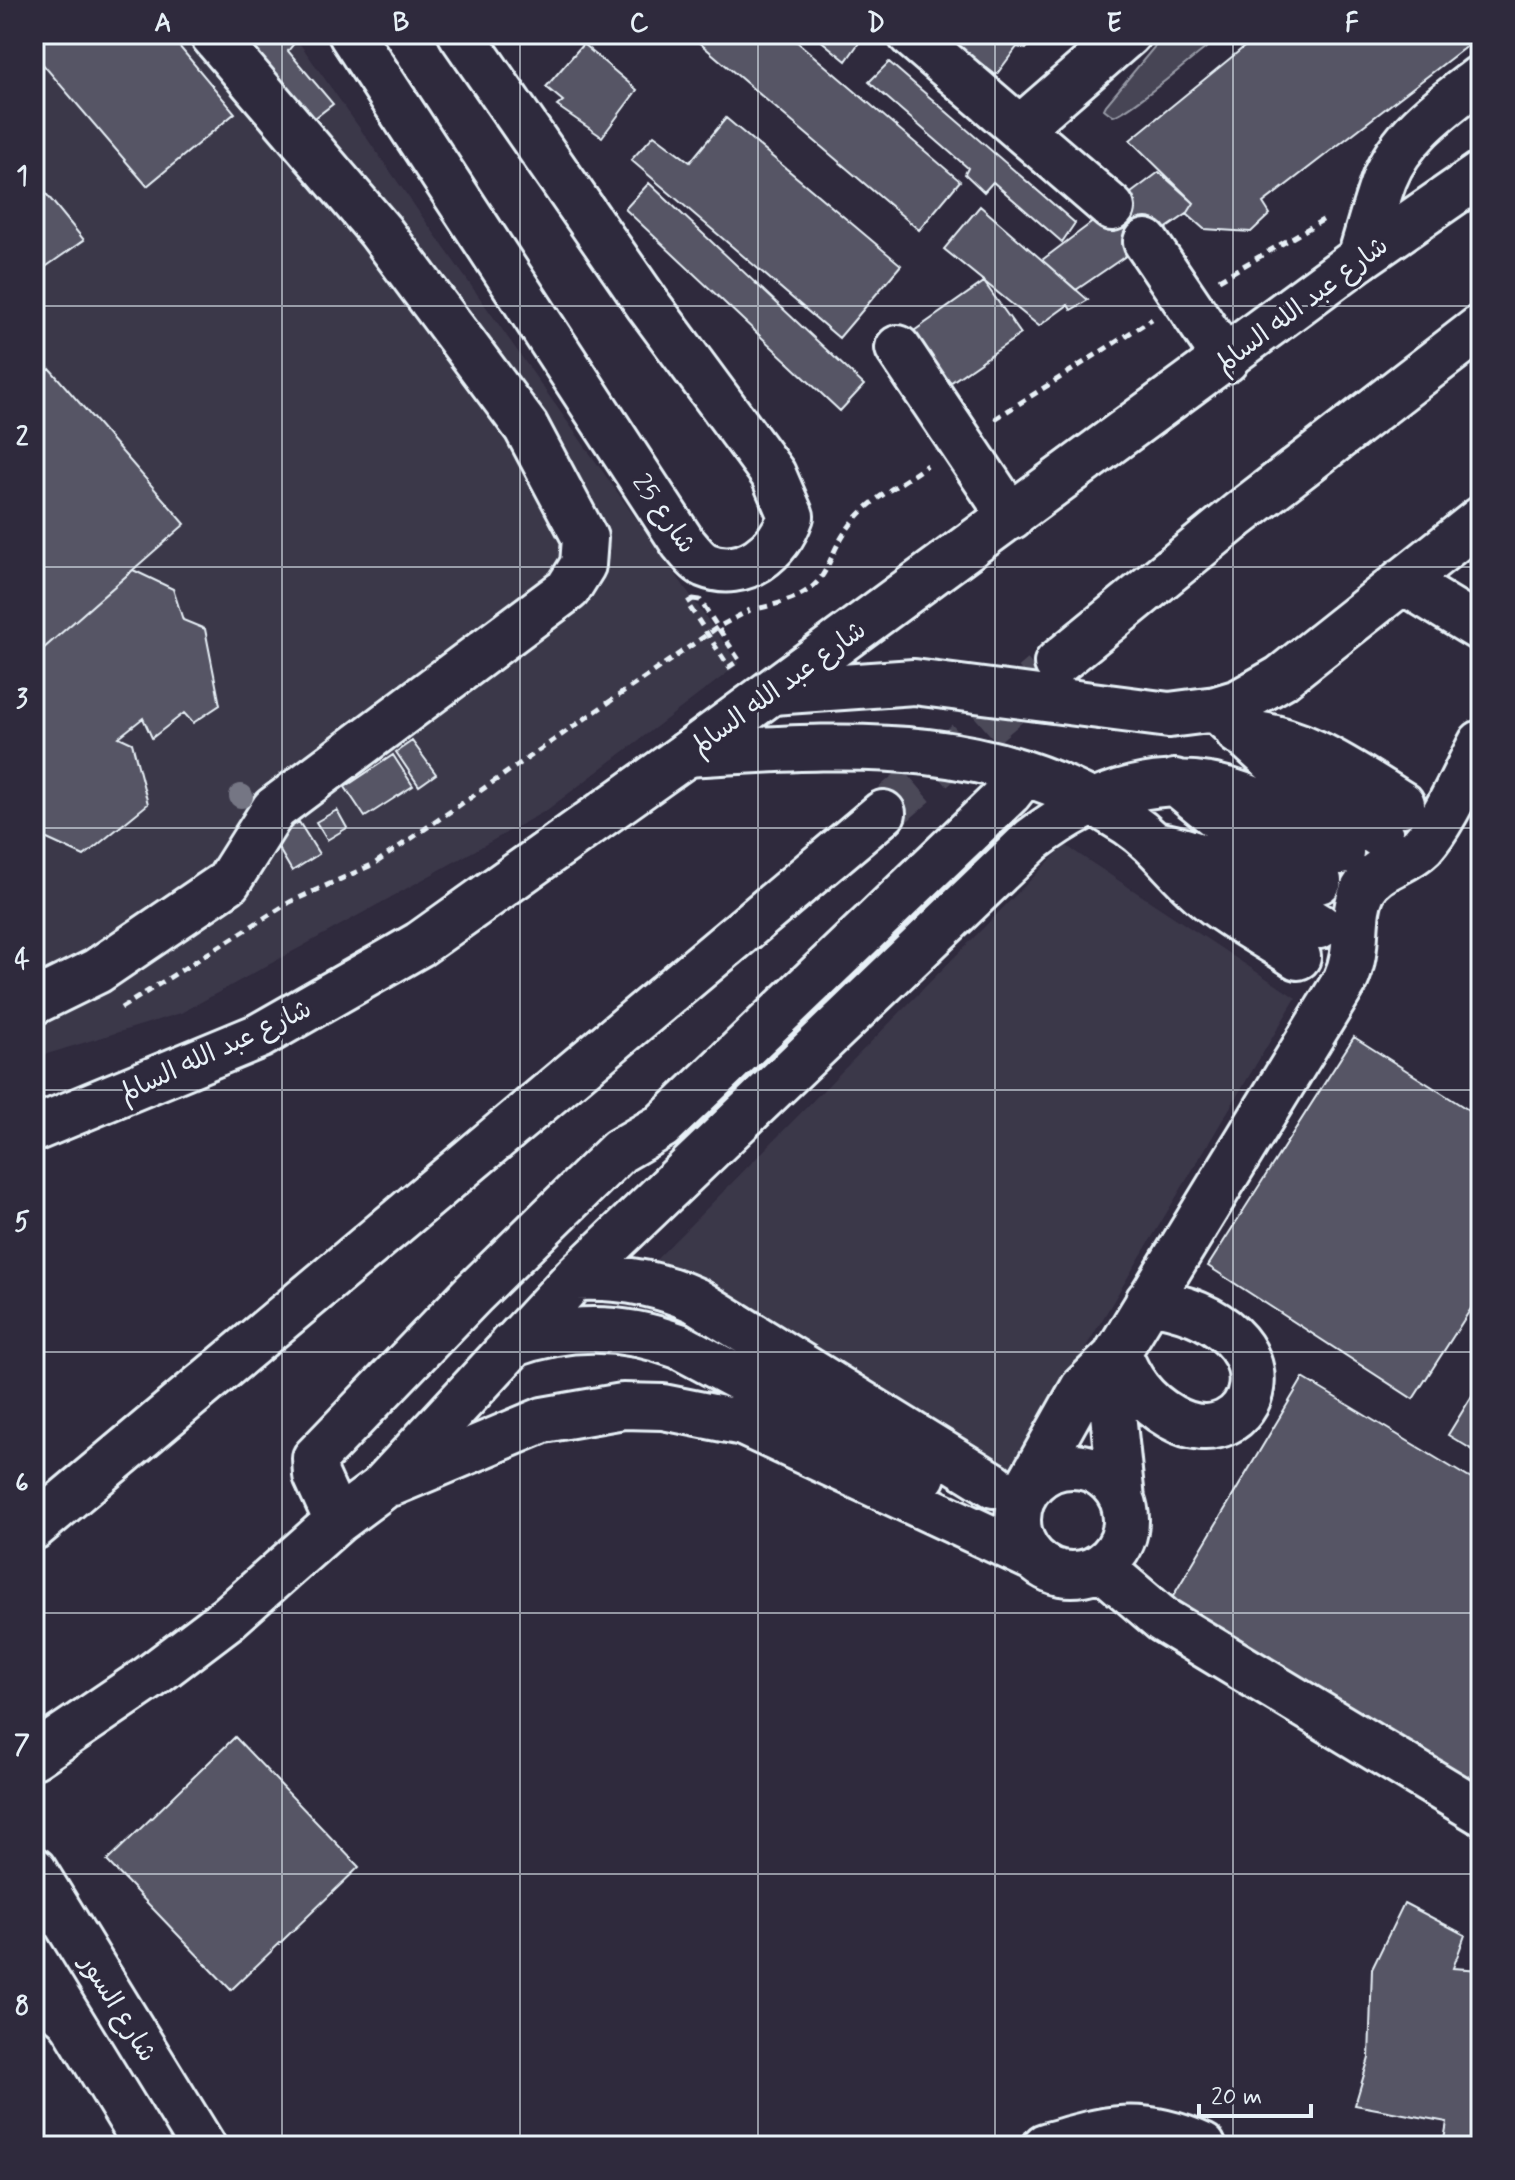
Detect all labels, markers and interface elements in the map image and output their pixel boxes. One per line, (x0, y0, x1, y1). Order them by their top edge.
text: A (154, 7, 172, 41)
text: B (393, 7, 409, 41)
text: C (630, 7, 649, 41)
text: D (867, 7, 885, 41)
text: E (1106, 7, 1122, 41)
text: F (1345, 7, 1359, 41)
text: 1 (16, 160, 28, 194)
street label: شارع عبد الله السالم (1209, 229, 1396, 383)
text: 2 (16, 421, 29, 455)
street label: شارع 25 (624, 468, 703, 561)
street label: شارع عبد الله السالم (685, 614, 874, 764)
text: 3 (16, 683, 28, 717)
text: 4 (14, 944, 30, 978)
street label: شارع عبد الله السالم (114, 992, 318, 1112)
text: 5 (14, 1206, 30, 1240)
text: 6 (15, 1467, 29, 1501)
text: 7 (14, 1729, 30, 1763)
street label: شارع السور (70, 1947, 164, 2069)
text: 8 (15, 1990, 29, 2024)
scale bar (1199, 2068, 1311, 2118)
text: 20 m (1211, 2082, 1262, 2113)

